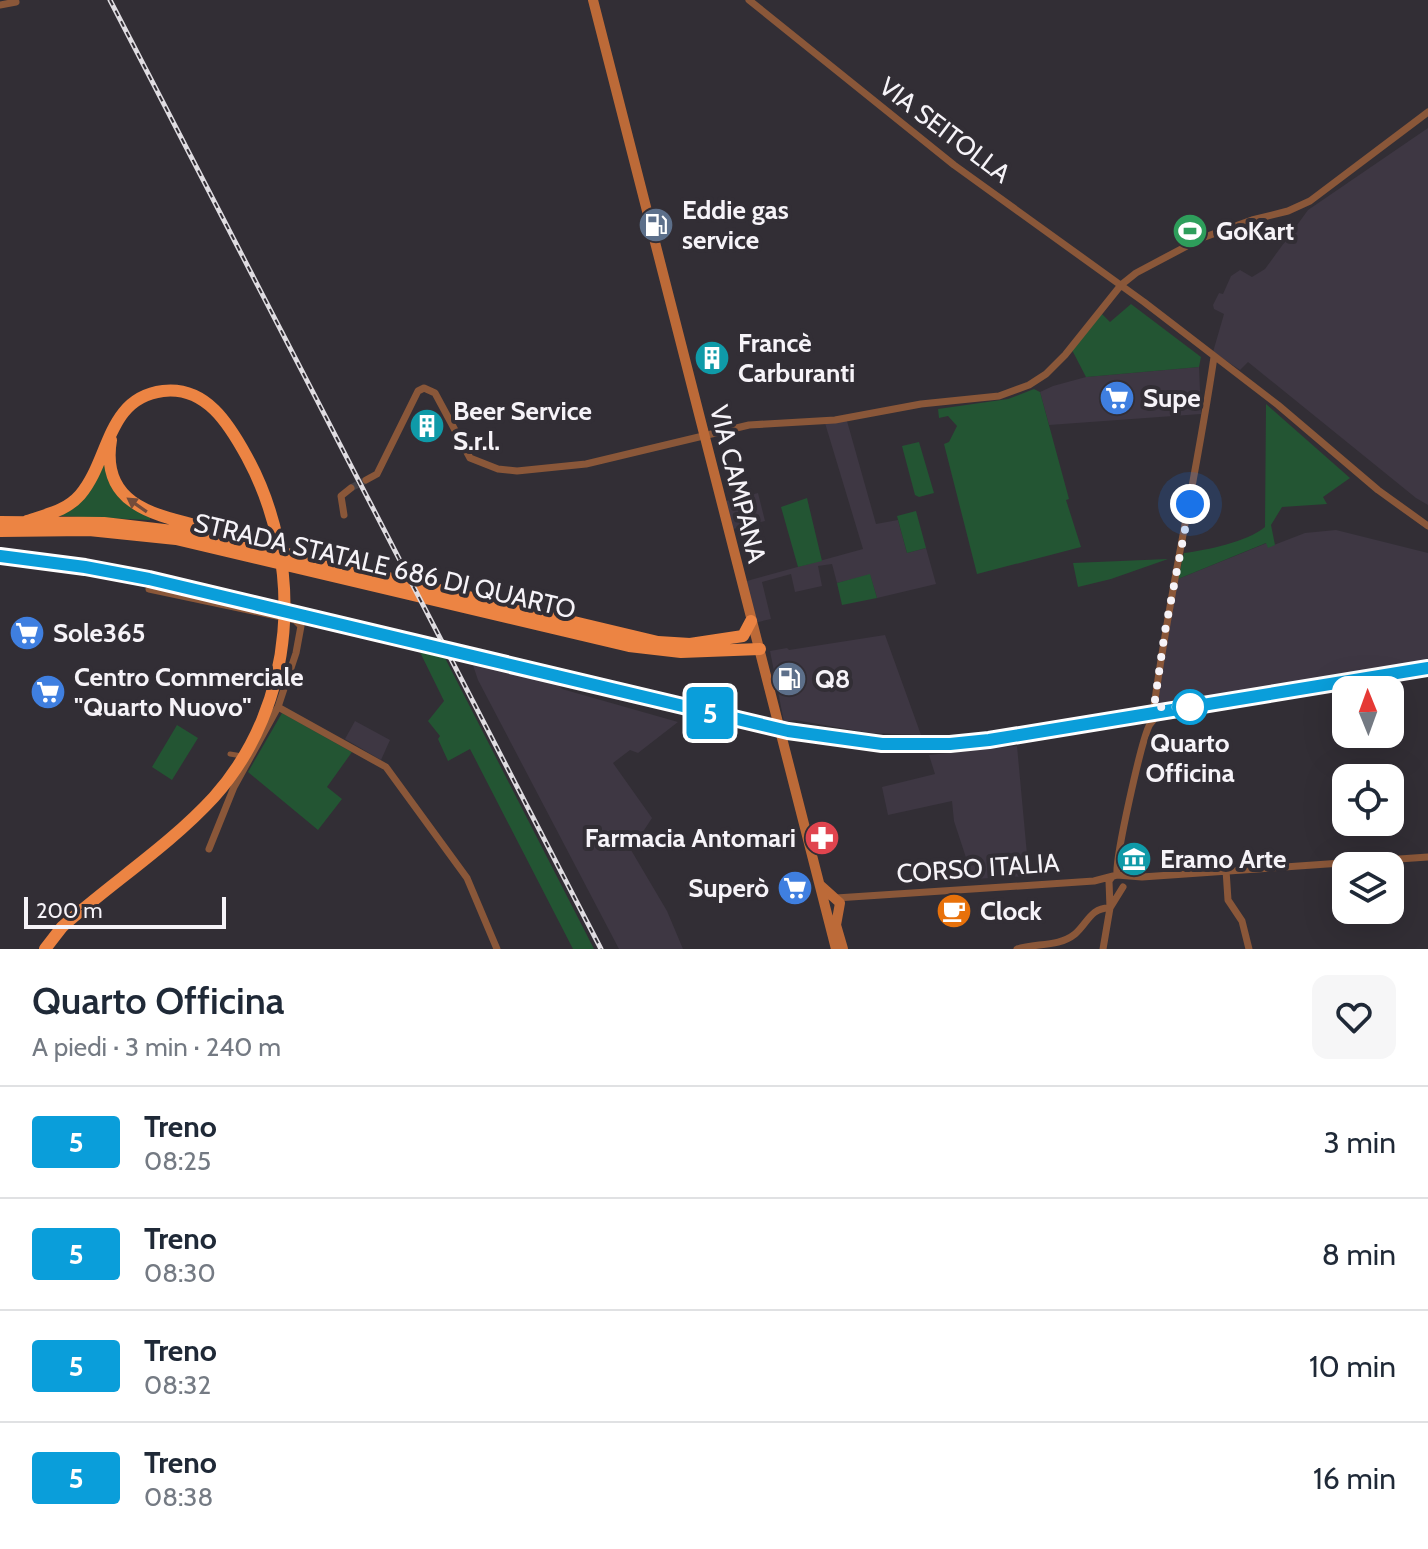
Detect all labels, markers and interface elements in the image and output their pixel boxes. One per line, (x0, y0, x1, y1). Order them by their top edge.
street label: VIA SEITOLLA (873, 70, 1017, 190)
place label: Eddie gas service (682, 194, 789, 256)
fuel station icon: Eddie gas service (637, 206, 675, 244)
sports icon: GoKart (1171, 212, 1209, 250)
place label: GoKart (1216, 215, 1294, 247)
place label: Francè Carburanti (738, 327, 855, 389)
building icon: Francè Carburanti (693, 339, 731, 377)
supermarket icon: Supe (1098, 379, 1136, 417)
place label: Supe (1143, 382, 1201, 414)
place label: Beer Service S.r.l. (453, 395, 592, 457)
street label: VIA CAMPANA (703, 402, 773, 566)
building icon: Beer Service S.r.l. (408, 407, 446, 445)
your location (1170, 484, 1210, 524)
one-way arrow (127, 497, 148, 512)
street label: STRADA STATALE 686 DI QUARTO (191, 506, 579, 626)
supermarket icon: Sole365 (8, 614, 46, 652)
place label: Sole365 (53, 617, 146, 649)
fuel station icon: Q8 (770, 660, 808, 698)
place label: Centro Commerciale "Quarto Nuovo" (74, 661, 304, 723)
place label: Q8 (815, 663, 850, 695)
supermarket icon: Centro Commerciale "Quarto Nuovo" (29, 673, 67, 711)
north arrow (1332, 676, 1404, 748)
map controls (1332, 676, 1404, 924)
line badge: 5 (684, 687, 736, 739)
marker: Quarto Officina (1173, 690, 1207, 724)
text: 5 (702, 696, 718, 730)
place label: Quarto Officina (1145, 727, 1235, 789)
button: locate (1332, 764, 1404, 836)
pharmacy icon: Farmacia Antomari (803, 819, 841, 857)
place label: Farmacia Antomari (585, 822, 796, 854)
museum icon: Eramo Arte (1115, 840, 1153, 878)
place label: Eramo Arte (1160, 843, 1286, 875)
street label: CORSO ITALIA (895, 846, 1061, 890)
button: layers (1332, 852, 1404, 924)
supermarket icon: Superò (776, 869, 814, 907)
place label: Superò (688, 872, 769, 904)
cafe icon: Clock (935, 892, 973, 930)
scale bar (24, 893, 226, 929)
place label: Clock (980, 895, 1042, 927)
text: 200 m (36, 897, 102, 924)
button: heart (1312, 975, 1396, 1059)
text: Quarto Officina (32, 977, 284, 1024)
text: A piedi · 3 min · 240 m (32, 1031, 281, 1063)
text: Treno (144, 1108, 217, 1145)
text: 3 min (1324, 1124, 1396, 1161)
text: 5 (68, 1125, 84, 1159)
text: 08:25 (144, 1145, 211, 1177)
text: Treno (144, 1220, 217, 1257)
text: 8 min (1322, 1236, 1396, 1273)
text: 5 (68, 1237, 84, 1271)
text: 08:30 (144, 1257, 216, 1289)
text: Treno (144, 1332, 217, 1369)
text: 10 min (1309, 1348, 1396, 1385)
text: 5 (68, 1349, 84, 1383)
text: 08:32 (144, 1369, 211, 1401)
text: Treno (144, 1444, 217, 1481)
text: 16 min (1313, 1460, 1396, 1497)
text: 5 (68, 1461, 84, 1495)
text: 08:38 (144, 1481, 213, 1513)

